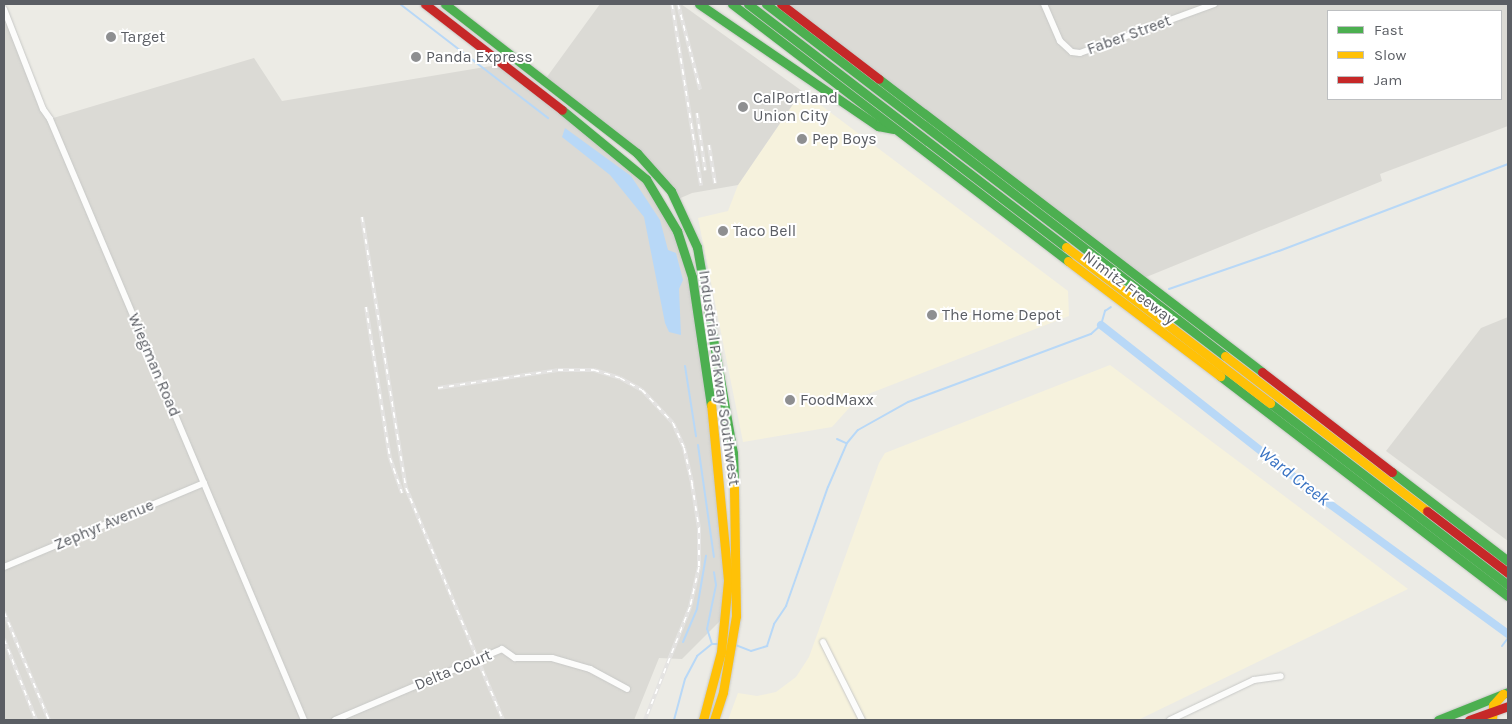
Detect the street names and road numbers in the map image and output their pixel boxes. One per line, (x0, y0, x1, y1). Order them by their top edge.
street label: Faber Street (1084, 11, 1174, 59)
street label: Nimitz Freeway (1079, 247, 1179, 329)
street label: Industrial Parkway Southwest (694, 269, 744, 487)
street label: Wiegman Road (124, 310, 184, 420)
street label: Zephyr Avenue (51, 495, 157, 555)
street label: Delta Court (412, 645, 494, 695)

